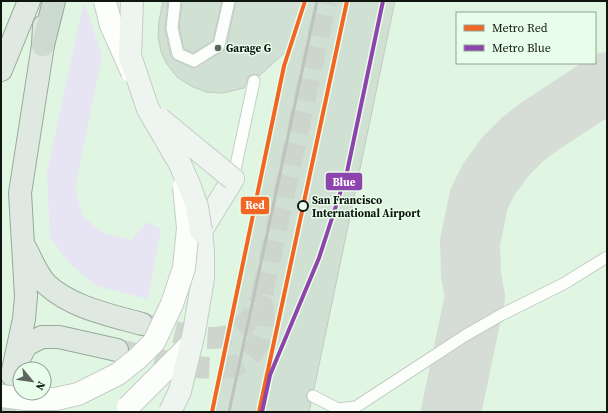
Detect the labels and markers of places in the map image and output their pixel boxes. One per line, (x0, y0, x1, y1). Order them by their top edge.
place label: Garage G (226, 41, 272, 56)
marker: Garage G (213, 43, 223, 53)
place label: San Francisco International Airport (312, 193, 421, 221)
marker: San Francisco International Airport (297, 200, 309, 212)

